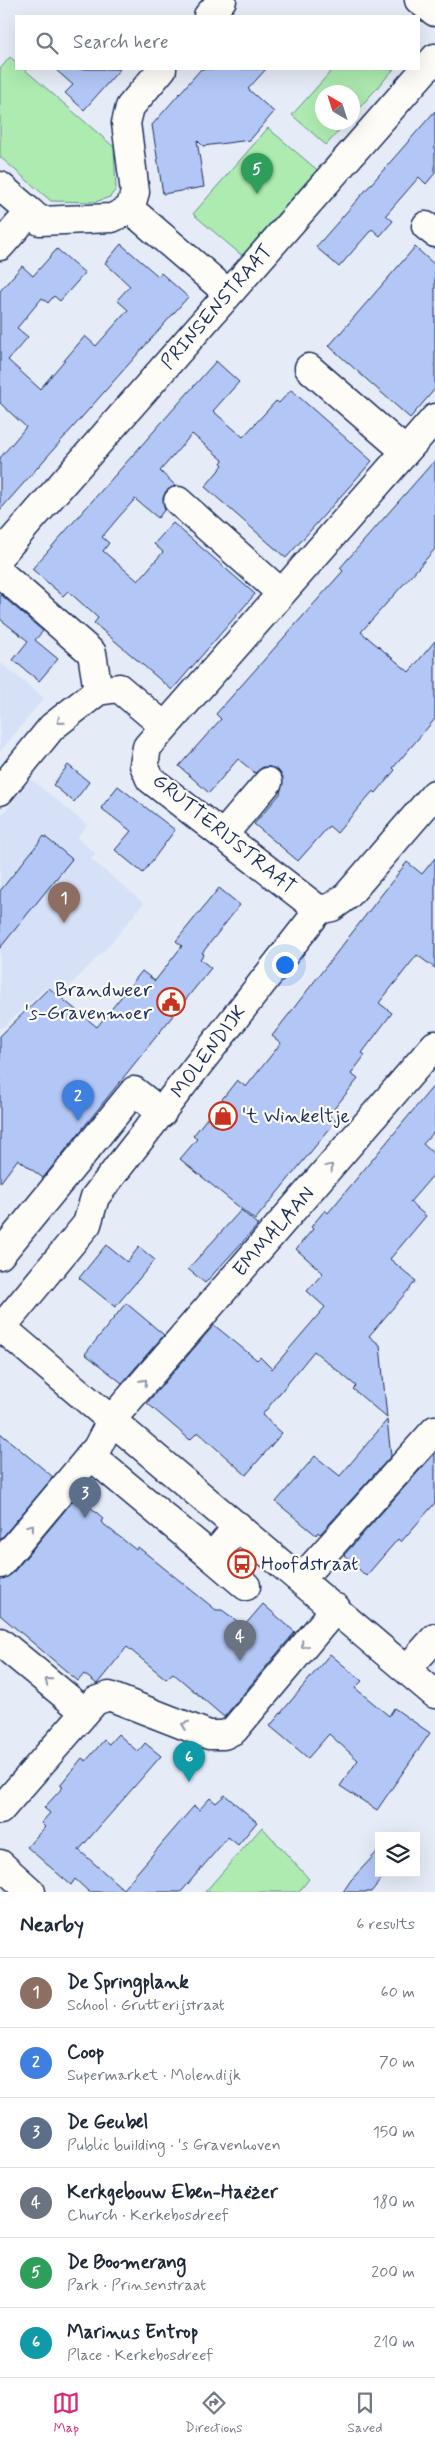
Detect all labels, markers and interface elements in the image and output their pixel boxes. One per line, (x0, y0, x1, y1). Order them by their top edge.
search box (15, 15, 420, 70)
icon: search (33, 29, 61, 57)
text: Search here (73, 30, 169, 55)
north arrow (315, 85, 360, 130)
pin: 5 (241, 153, 273, 194)
street label: PRINSENSTRAAT (155, 239, 279, 375)
one-way arrow (57, 715, 66, 723)
street label: GRUTTERIJSTRAAT (146, 768, 302, 900)
pin: 1 (48, 882, 80, 923)
your location (272, 952, 298, 978)
place label: Brandweer 's-Gravenmoer (25, 977, 153, 1027)
public building icon: Brandweer 's-Gravenmoer (156, 987, 186, 1017)
street label: MOLENDIJK (165, 1000, 253, 1104)
pin: 2 (62, 1080, 94, 1121)
shop icon: 't Winkeltje (208, 1101, 238, 1131)
place label: 't Winkeltje (242, 1103, 350, 1130)
one-way arrow (325, 1163, 334, 1172)
street label: EMMALAAN (227, 1181, 321, 1283)
one-way arrow (138, 1379, 147, 1388)
pin: 3 (69, 1477, 101, 1518)
one-way arrow (26, 1523, 35, 1532)
bus stop icon: Hoofdstraat (227, 1549, 257, 1579)
place label: Hoofdstraat (261, 1551, 358, 1578)
pin: 4 (224, 1620, 256, 1661)
one-way arrow (301, 1640, 310, 1649)
one-way arrow (44, 1677, 53, 1686)
one-way arrow (181, 1721, 190, 1732)
pin: 6 (173, 1741, 205, 1782)
map controls (375, 1832, 420, 1877)
button: layers (375, 1832, 420, 1877)
text: Nearby (20, 1911, 84, 1939)
text: 6 results (356, 1914, 415, 1935)
text: De Springplank (67, 1970, 189, 1995)
text: 1 (32, 1982, 40, 2003)
text: 60 m (381, 1982, 415, 2003)
text: School · Grutterijstraat (67, 1995, 225, 2016)
text: Coop (67, 2040, 104, 2065)
text: 2 (32, 2052, 40, 2073)
text: 70 m (379, 2052, 415, 2073)
text: Supermarket · Molendijk (67, 2065, 241, 2086)
text: De Geubel (67, 2110, 148, 2135)
text: 3 (32, 2122, 40, 2143)
text: 150 m (373, 2122, 415, 2143)
text: Public building · 's Gravenhoven (67, 2135, 281, 2156)
text: Kerkgebouw Eben-Haëzer (67, 2180, 278, 2205)
text: 4 (31, 2192, 41, 2213)
text: 180 m (372, 2192, 415, 2213)
text: Church · Kerkebosdreef (67, 2205, 229, 2226)
text: De Boomerang (67, 2250, 186, 2275)
text: 5 (31, 2262, 41, 2283)
text: 200 m (371, 2262, 415, 2283)
text: Park · Prinsenstraat (67, 2275, 206, 2296)
text: Marinus Entrop (67, 2320, 198, 2345)
text: 6 (32, 2332, 40, 2353)
text: 210 m (374, 2332, 415, 2353)
text: Place · Kerkebosdreef (67, 2345, 213, 2366)
tab: Map (52, 2389, 80, 2437)
tab: Directions (185, 2389, 243, 2437)
tab: Saved (347, 2389, 383, 2437)

